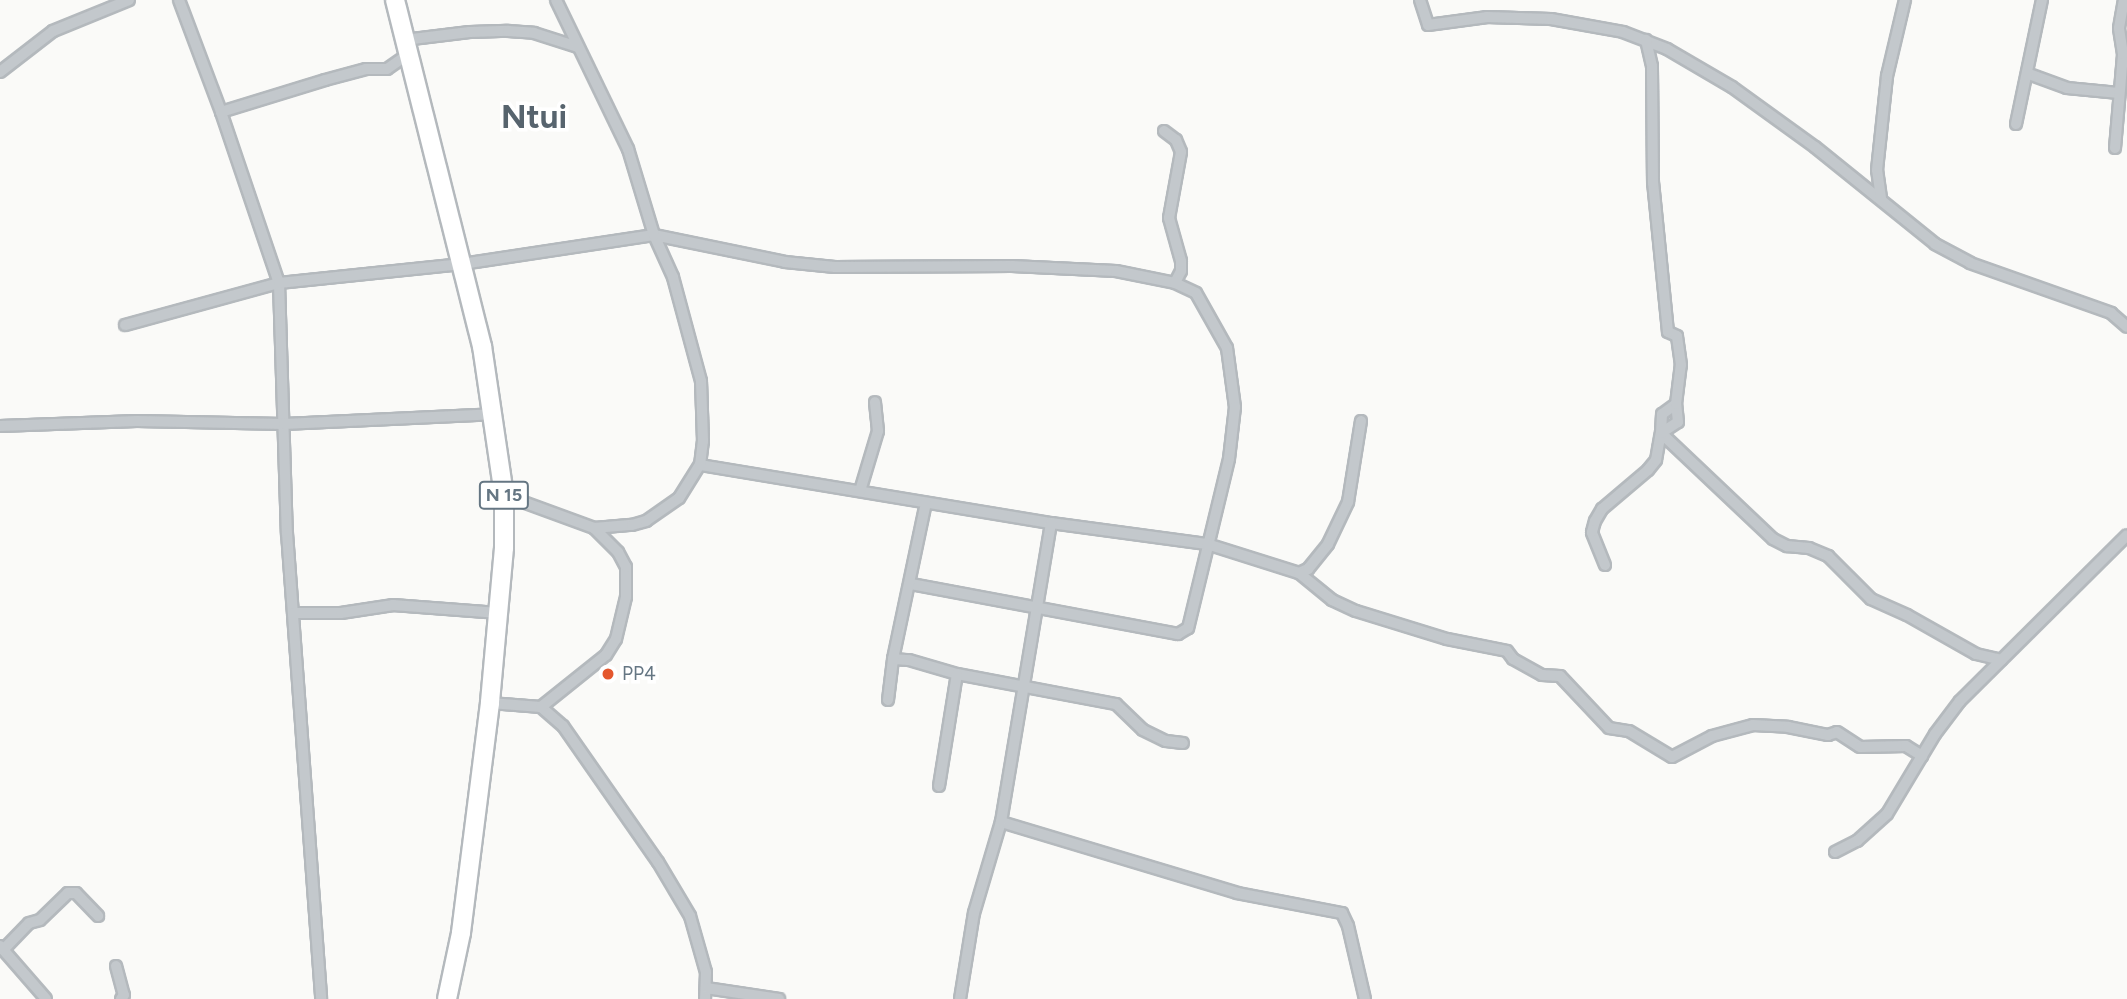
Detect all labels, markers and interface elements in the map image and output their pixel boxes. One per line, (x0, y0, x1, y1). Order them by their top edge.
district label: Ntui (501, 97, 567, 137)
road number: N 15 (478, 480, 530, 509)
place label: PP4 (622, 663, 656, 685)
marker: PP4 (600, 666, 616, 682)

